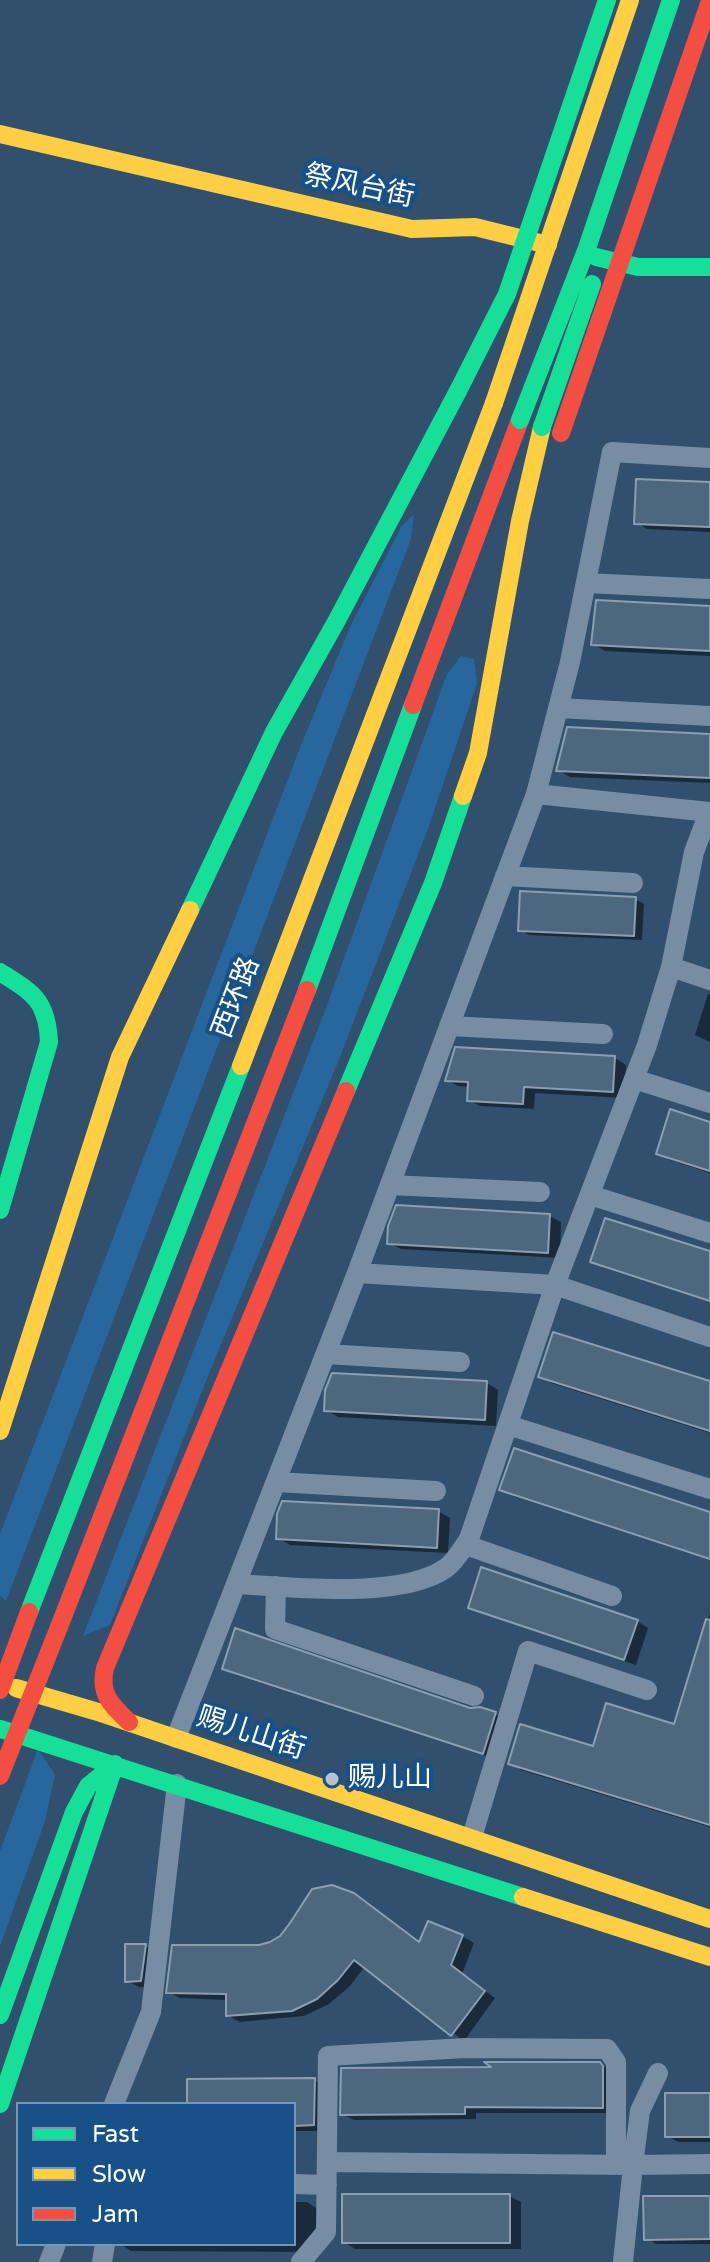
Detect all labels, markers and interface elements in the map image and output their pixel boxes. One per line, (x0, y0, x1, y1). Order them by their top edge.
street label: 祭风台街 (301, 159, 417, 215)
street label: 西环路 (206, 953, 268, 1043)
street label: 赐儿山街 (193, 1701, 309, 1767)
place label: 赐儿山 (348, 1762, 432, 1796)
marker: 赐儿山 (323, 1770, 341, 1788)
legend (16, 2102, 296, 2246)
text: Fast (92, 2120, 139, 2149)
text: Slow (92, 2160, 146, 2189)
text: Jam (92, 2200, 139, 2229)

